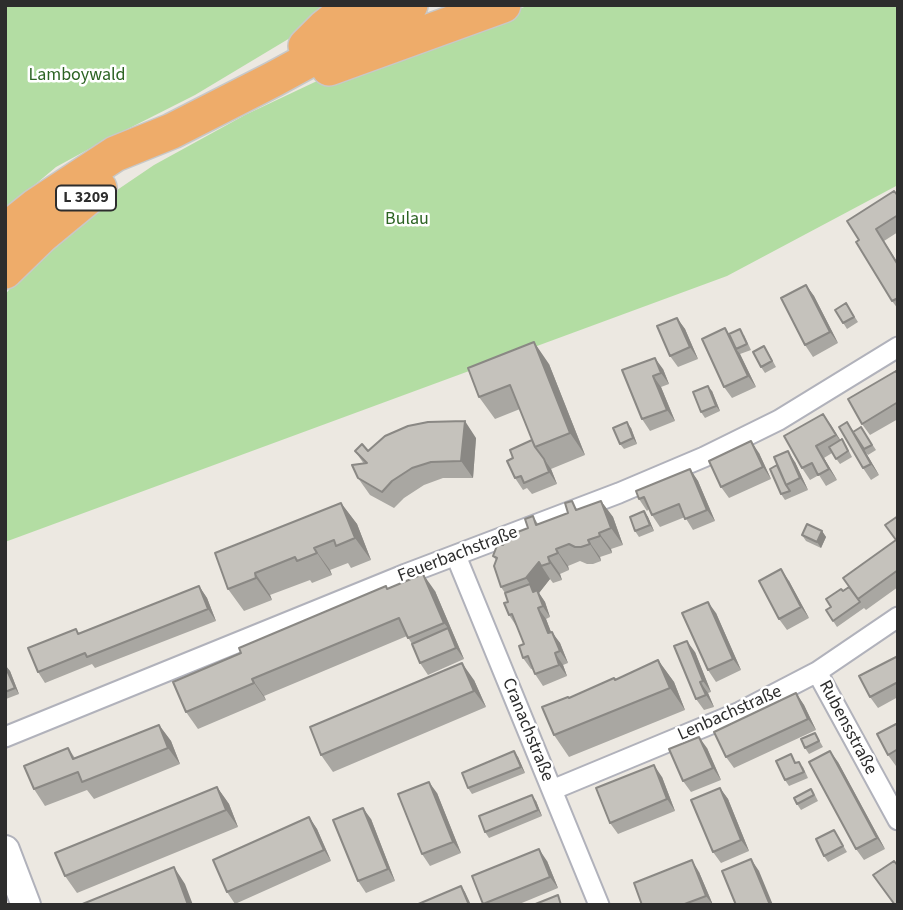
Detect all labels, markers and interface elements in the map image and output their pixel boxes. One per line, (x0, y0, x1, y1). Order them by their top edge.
park label: Lamboywald (28, 65, 126, 87)
road number: L 3209 (56, 186, 116, 210)
park label: Bulau (385, 209, 429, 231)
street label: Feuerbachstraße (395, 522, 521, 588)
street label: Cranachstraße (496, 675, 558, 785)
street label: Rubensstraße (813, 677, 881, 779)
street label: Lenbachstraße (675, 681, 785, 747)

